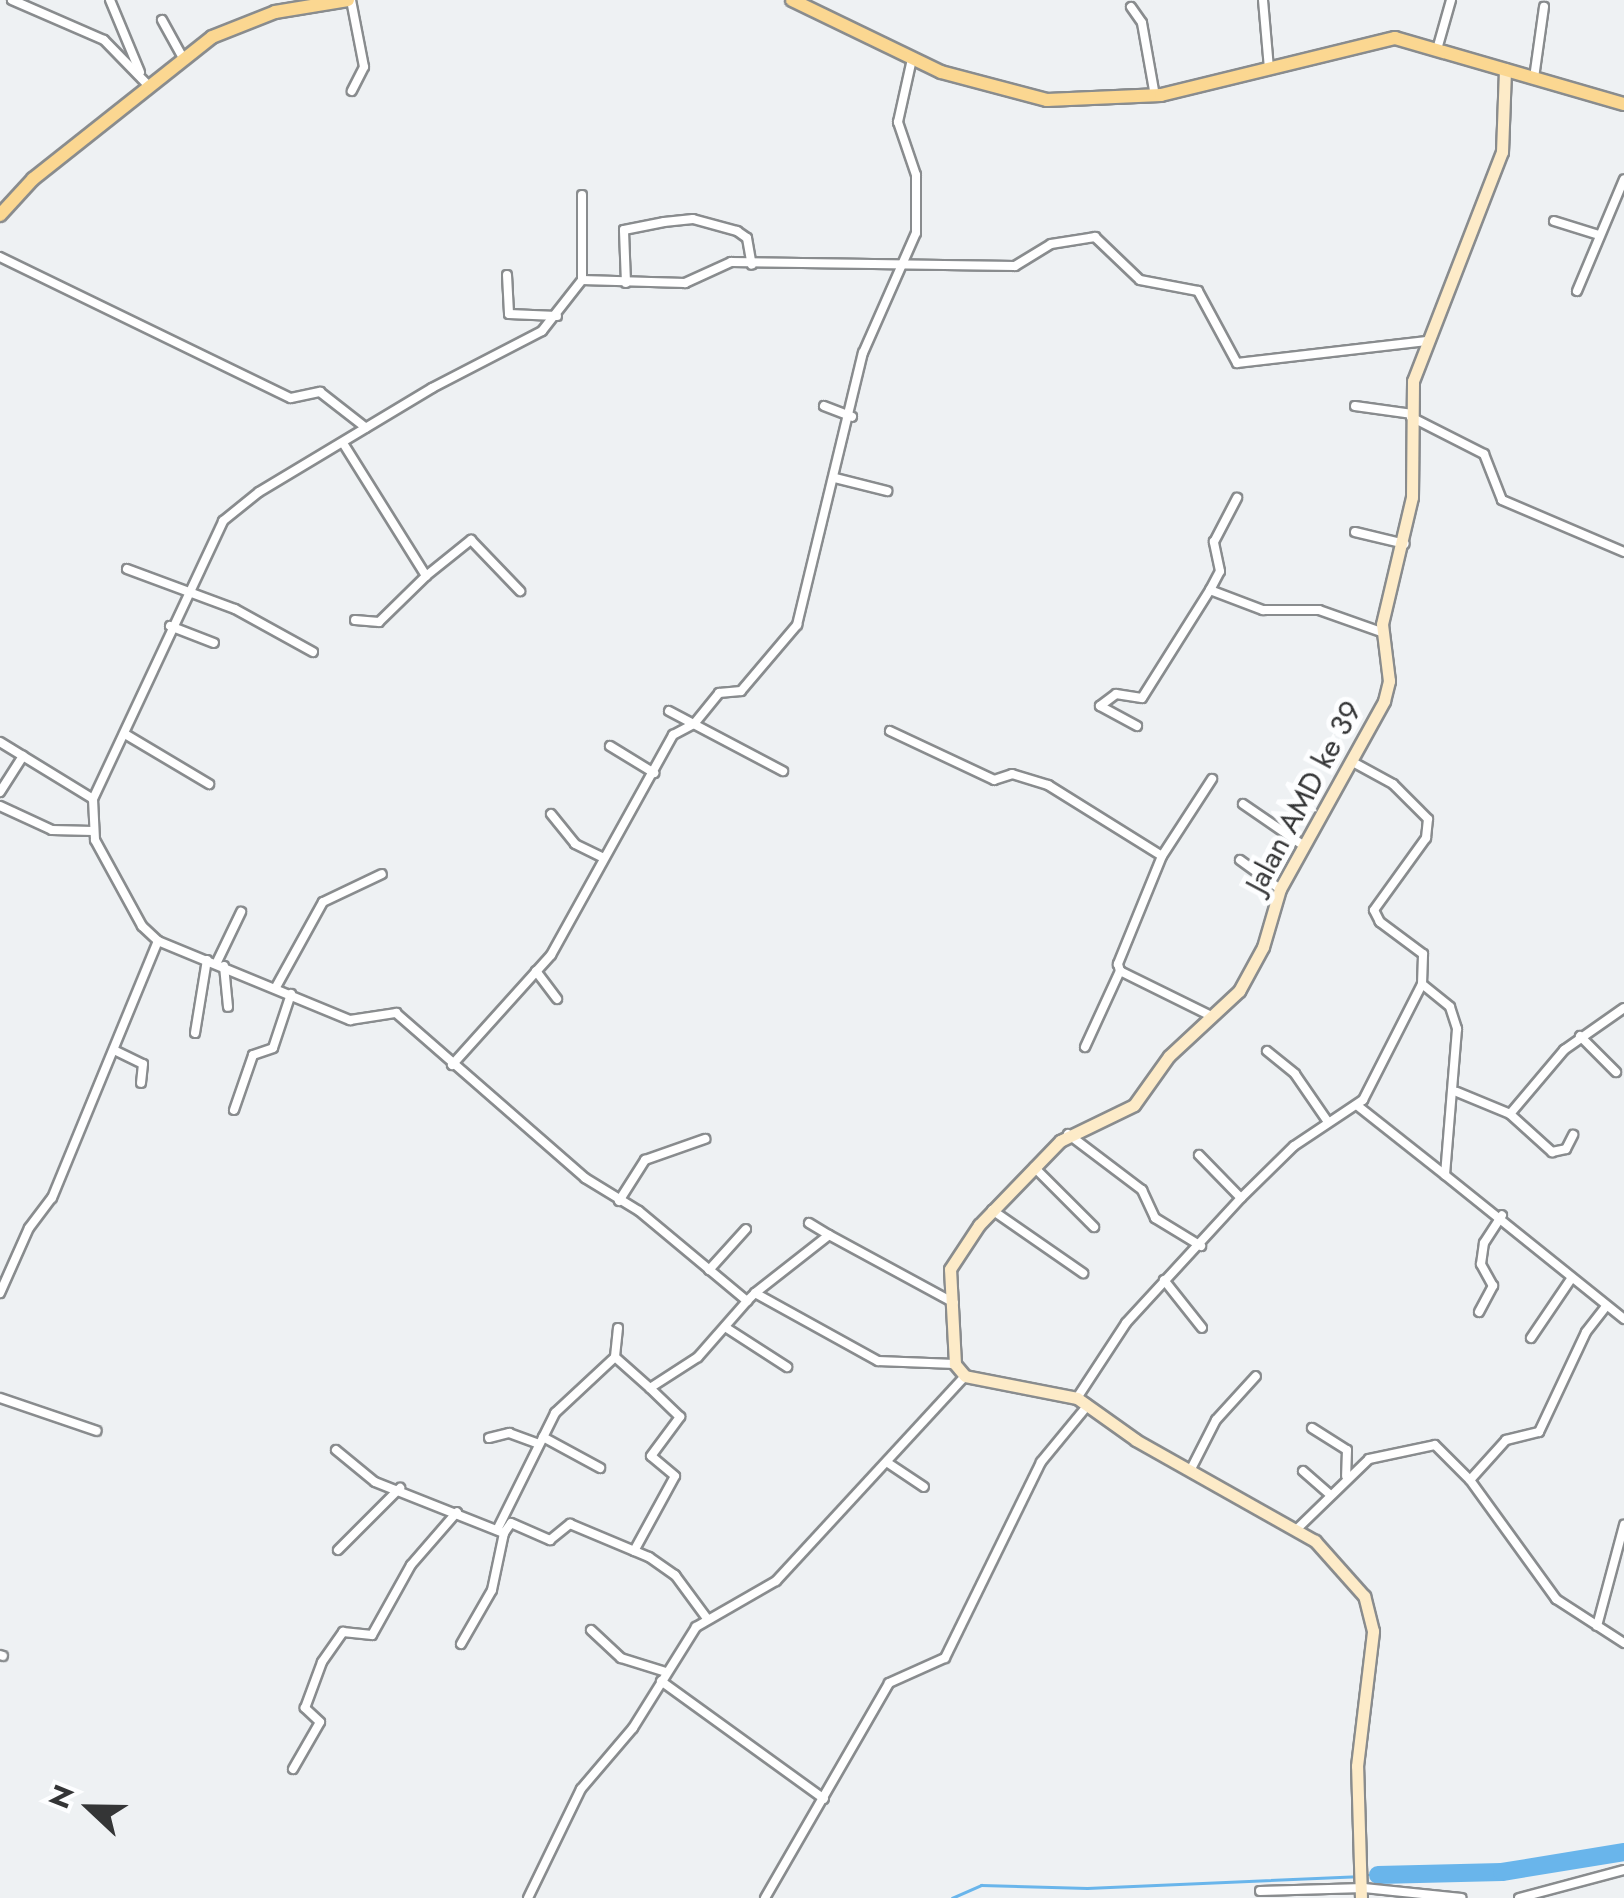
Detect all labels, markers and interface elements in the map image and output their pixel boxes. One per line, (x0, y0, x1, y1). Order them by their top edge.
street label: Jalan AMD ke 39 (1238, 695, 1370, 899)
north arrow (40, 1758, 140, 1858)
text: N (39, 1779, 85, 1815)

